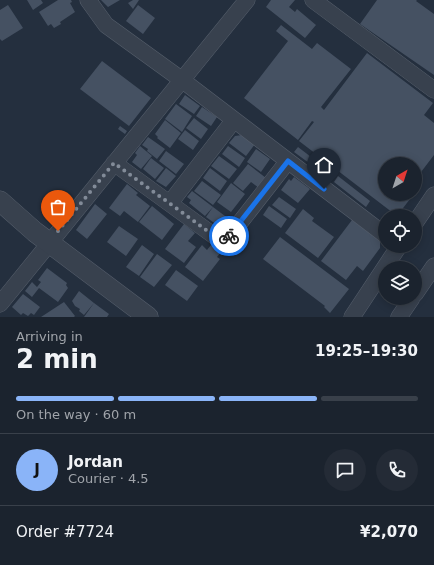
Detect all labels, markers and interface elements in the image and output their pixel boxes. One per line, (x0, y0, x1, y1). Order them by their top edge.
pin (307, 148, 341, 189)
icon: home (313, 154, 335, 176)
north arrow (378, 157, 422, 201)
map controls (378, 157, 422, 305)
pin (41, 190, 75, 231)
icon: bag (47, 196, 69, 218)
button: locate (378, 209, 422, 253)
courier (209, 216, 249, 256)
icon: bike (218, 225, 240, 247)
button: layers (378, 261, 422, 305)
text: Arriving in (16, 329, 83, 344)
text: 19:25–19:30 (315, 342, 418, 360)
text: 2 min (16, 344, 98, 374)
text: On the way · 60 m (16, 407, 136, 422)
button: chat (324, 449, 366, 491)
button: phone (376, 449, 418, 491)
text: Jordan (68, 453, 123, 471)
text: J (34, 461, 40, 479)
text: Courier · 4.5 (68, 471, 149, 486)
text: Order #7724 (16, 523, 114, 541)
text: ¥2,070 (360, 523, 418, 541)

